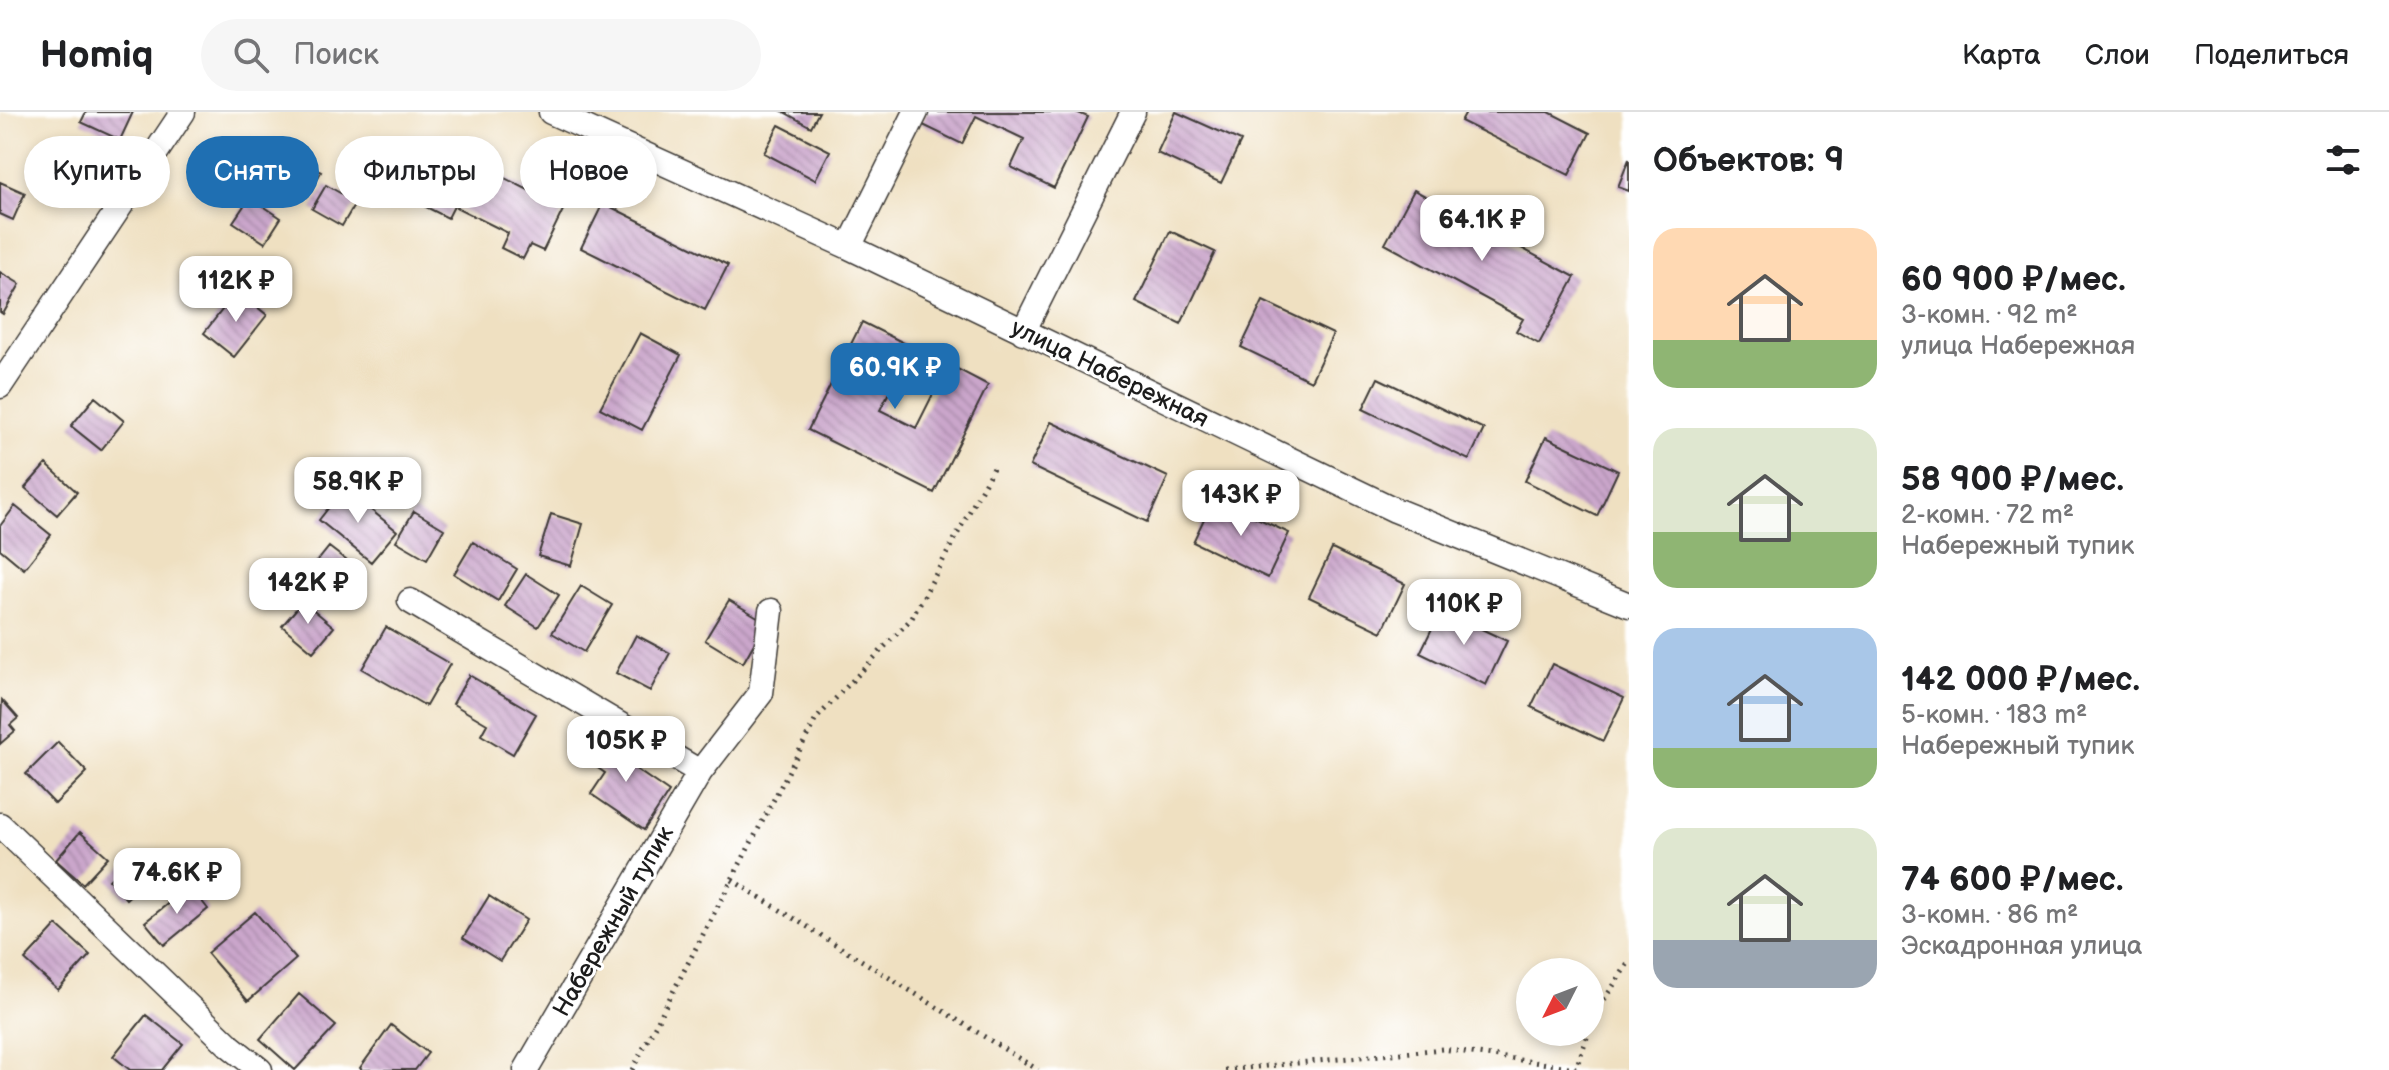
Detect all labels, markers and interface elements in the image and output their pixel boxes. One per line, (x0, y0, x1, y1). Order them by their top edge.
search box (201, 19, 761, 91)
text: Homiq (40, 33, 153, 78)
icon: search (229, 33, 273, 77)
text: Поиск (293, 37, 379, 73)
text: Карта (1962, 39, 2041, 72)
text: Слои (2085, 39, 2150, 72)
text: Поделиться (2194, 39, 2349, 72)
chip: Купить (24, 136, 170, 208)
chip: Снять (186, 136, 319, 208)
chip: Фильтры (335, 136, 504, 208)
chip: Новое (520, 136, 657, 208)
icon: filters (2321, 138, 2365, 182)
text: Объектов: 9 (1653, 140, 1844, 181)
pin: 64.1K ₽ (1408, 195, 1556, 263)
text: 64.1K ₽ (1438, 205, 1526, 236)
pin: 112K ₽ (171, 256, 301, 324)
text: 60 900 ₽/мес. (1901, 259, 2126, 300)
icon: home (1717, 260, 1813, 356)
text: 112K ₽ (197, 266, 275, 297)
text: 3-комн. · 92 m² (1901, 300, 2077, 331)
street label: улица Набережная (1006, 313, 1213, 434)
text: улица Набережная (1901, 331, 2135, 362)
pin: 60.9K ₽ (821, 343, 969, 411)
text: 60.9K ₽ (849, 353, 941, 384)
pin: 58.9K ₽ (284, 457, 432, 525)
text: 58 900 ₽/мес. (1901, 459, 2124, 500)
icon: home (1717, 460, 1813, 556)
text: 58.9K ₽ (312, 467, 404, 498)
pin: 143K ₽ (1176, 470, 1306, 538)
text: 143K ₽ (1200, 480, 1282, 511)
text: 2-комн. · 72 m² (1901, 500, 2074, 531)
text: Набережный тупик (1901, 531, 2134, 562)
pin: 142K ₽ (243, 558, 373, 626)
text: 142K ₽ (267, 568, 349, 599)
pin: 110K ₽ (1399, 579, 1529, 647)
text: 110K ₽ (1425, 589, 1503, 620)
text: 142 000 ₽/мес. (1901, 659, 2140, 700)
icon: home (1717, 660, 1813, 756)
text: 5-комн. · 183 m² (1901, 700, 2087, 731)
pin: 105K ₽ (561, 716, 691, 784)
text: 105K ₽ (585, 726, 667, 757)
text: Набережный тупик (1901, 731, 2134, 762)
street label: Набережный тупик (547, 821, 680, 1022)
pin: 74.6K ₽ (103, 848, 251, 916)
text: 74.6K ₽ (132, 858, 222, 889)
text: 74 600 ₽/мес. (1901, 859, 2123, 900)
icon: home (1717, 860, 1813, 956)
text: 3-комн. · 86 m² (1901, 900, 2078, 931)
text: Эскадронная улица (1901, 931, 2142, 962)
north arrow (1516, 958, 1604, 1046)
map controls (1516, 958, 1604, 1046)

